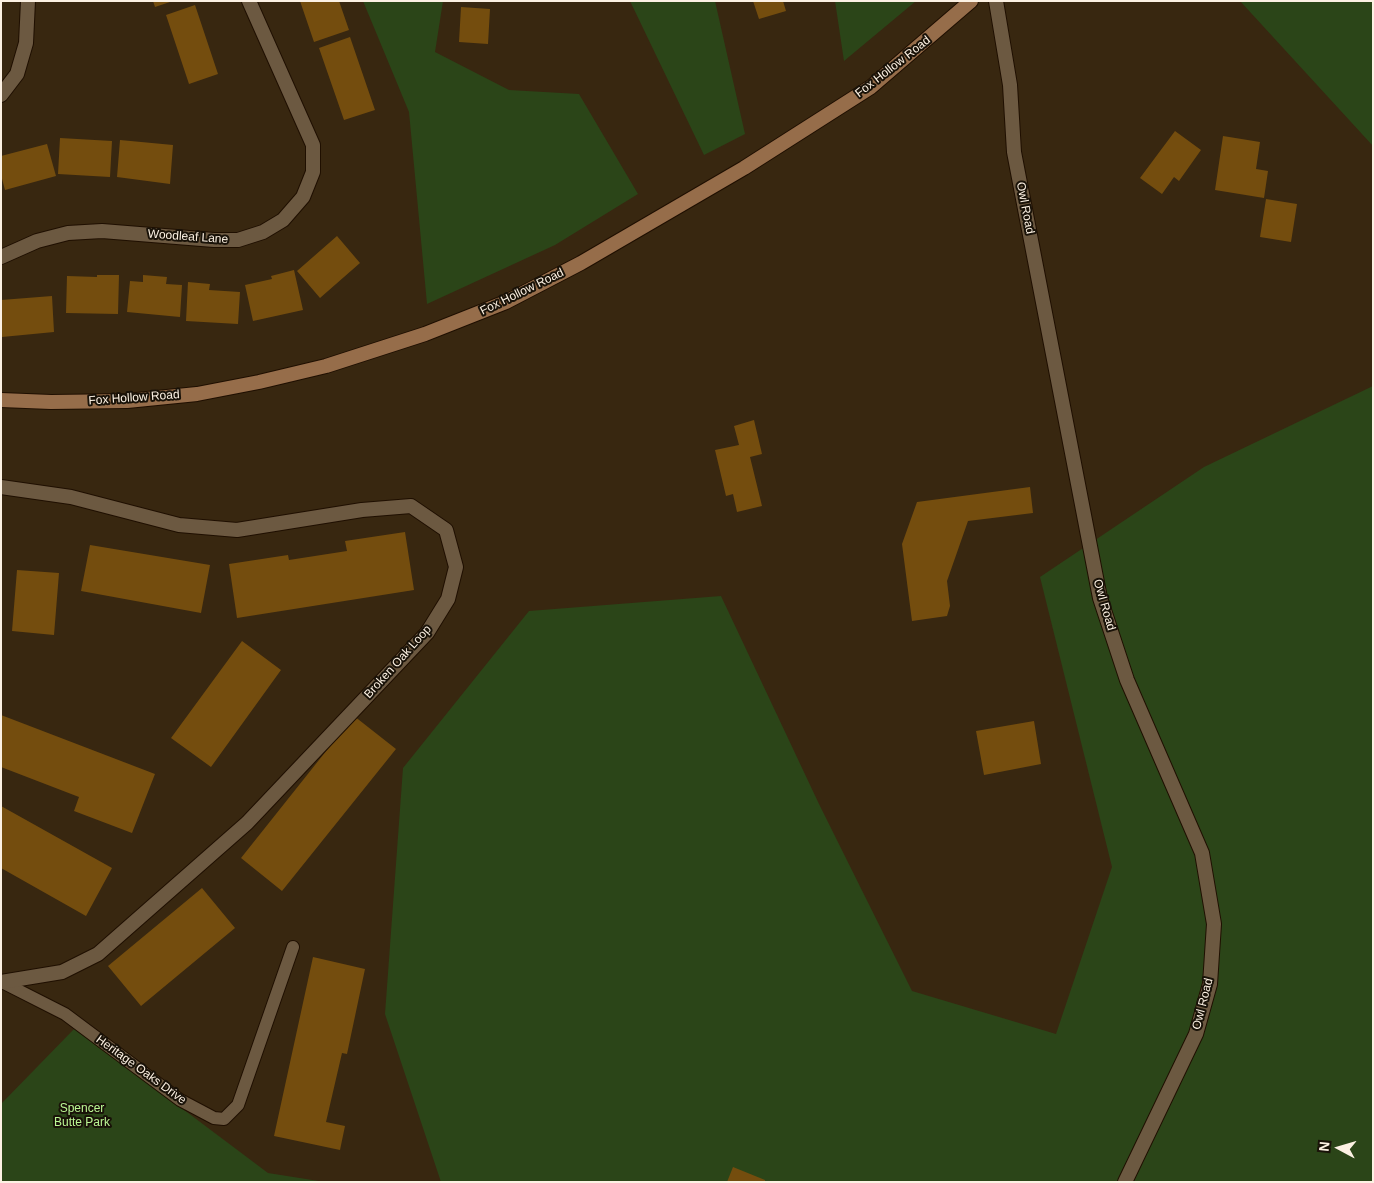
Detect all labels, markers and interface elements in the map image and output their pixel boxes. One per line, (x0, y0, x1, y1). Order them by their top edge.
street label: Fox Hollow Road (853, 33, 933, 101)
street label: Owl Road (1013, 181, 1037, 235)
street label: Woodleaf Lane (147, 227, 229, 247)
street label: Fox Hollow Road (478, 266, 566, 318)
street label: Fox Hollow Road (88, 388, 180, 408)
street label: Owl Road (1090, 578, 1118, 632)
street label: Broken Oak Loop (361, 622, 435, 702)
street label: Owl Road (1190, 977, 1216, 1031)
street label: Heritage Oaks Drive (93, 1032, 189, 1108)
park label: Spencer Butte Park (54, 1102, 110, 1130)
north arrow (1314, 1123, 1364, 1173)
text: N (1316, 1141, 1333, 1152)

